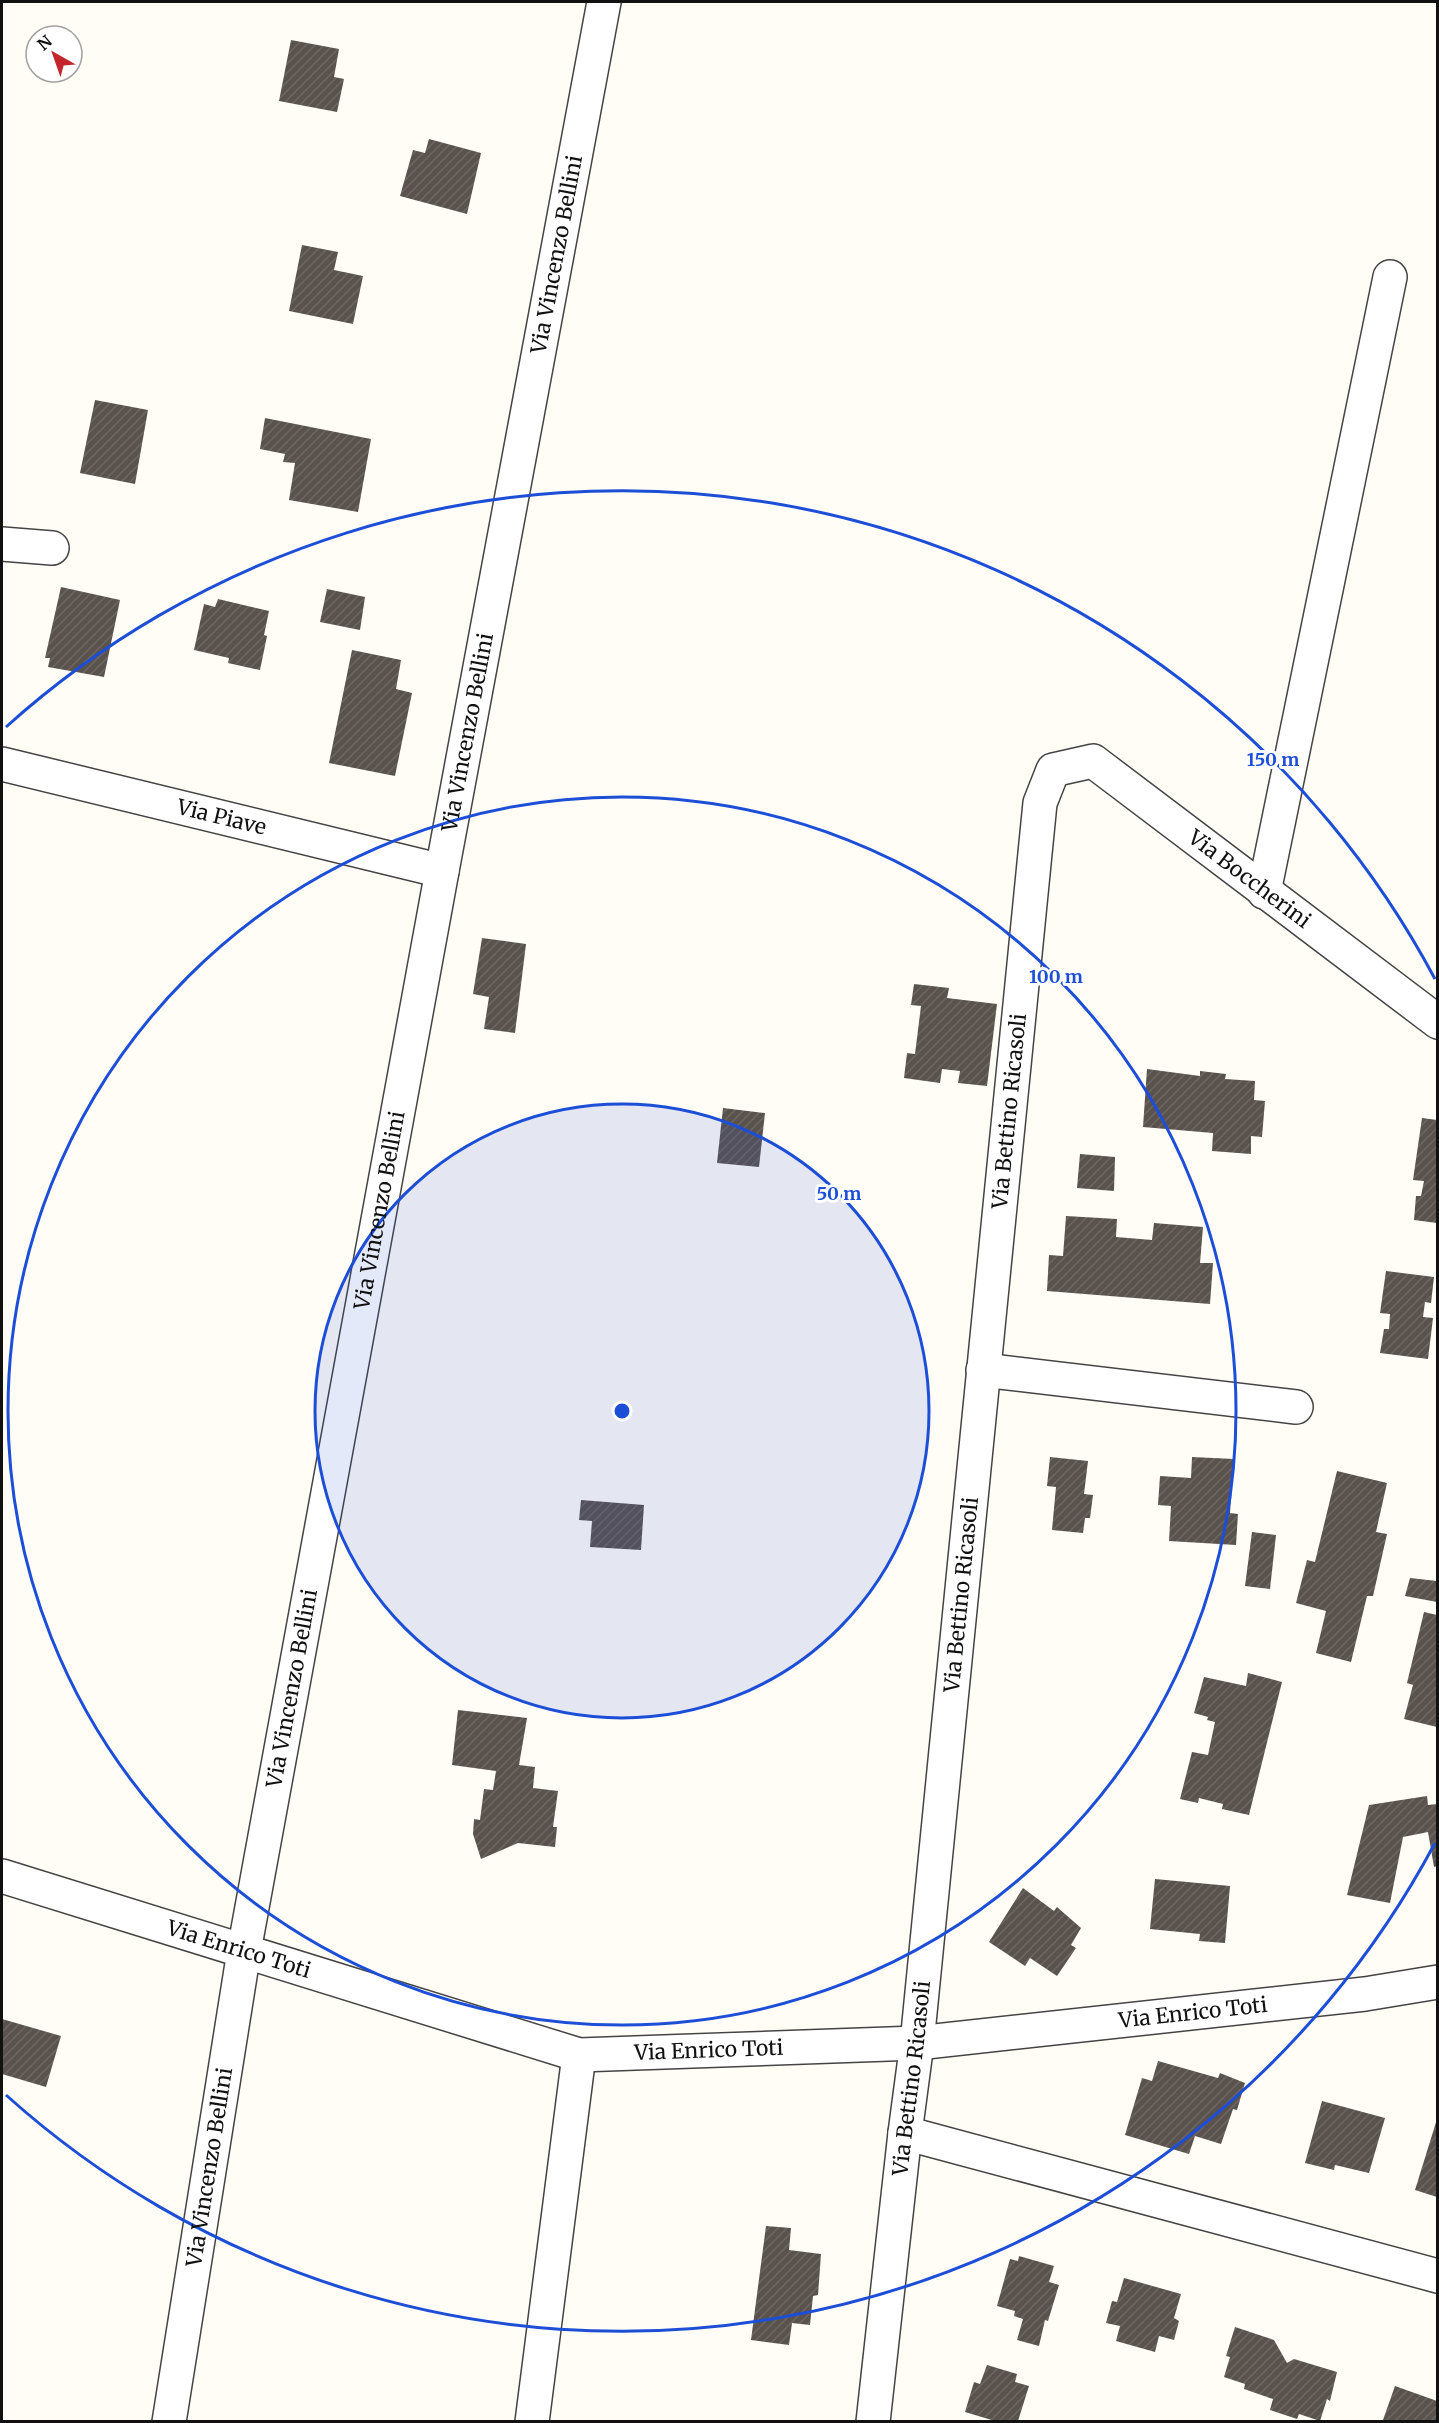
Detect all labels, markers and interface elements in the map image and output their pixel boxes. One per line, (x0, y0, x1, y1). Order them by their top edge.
north arrow (24, 24, 84, 84)
text: N (33, 31, 56, 54)
street label: Via Vincenzo Bellini (525, 153, 588, 357)
street label: Via Vincenzo Bellini (435, 631, 499, 835)
text: 150 m (1247, 748, 1299, 771)
street label: Via Piave (173, 793, 269, 841)
street label: Via Boccherini (1182, 823, 1316, 934)
text: 100 m (1029, 965, 1083, 988)
street label: Via Bettino Ricasoli (986, 1012, 1032, 1211)
street label: Via Vincenzo Bellini (348, 1108, 411, 1313)
text: 50 m (817, 1182, 861, 1205)
centre of rings (612, 1401, 632, 1421)
street label: Via Bettino Ricasoli (938, 1496, 984, 1695)
street label: Via Vincenzo Bellini (260, 1587, 323, 1791)
street label: Via Enrico Toti (163, 1914, 314, 1984)
street label: Via Bettino Ricasoli (886, 1979, 936, 2178)
street label: Via Enrico Toti (1116, 1991, 1269, 2034)
street label: Via Enrico Toti (633, 2034, 784, 2066)
street label: Via Vincenzo Bellini (180, 2065, 238, 2270)

